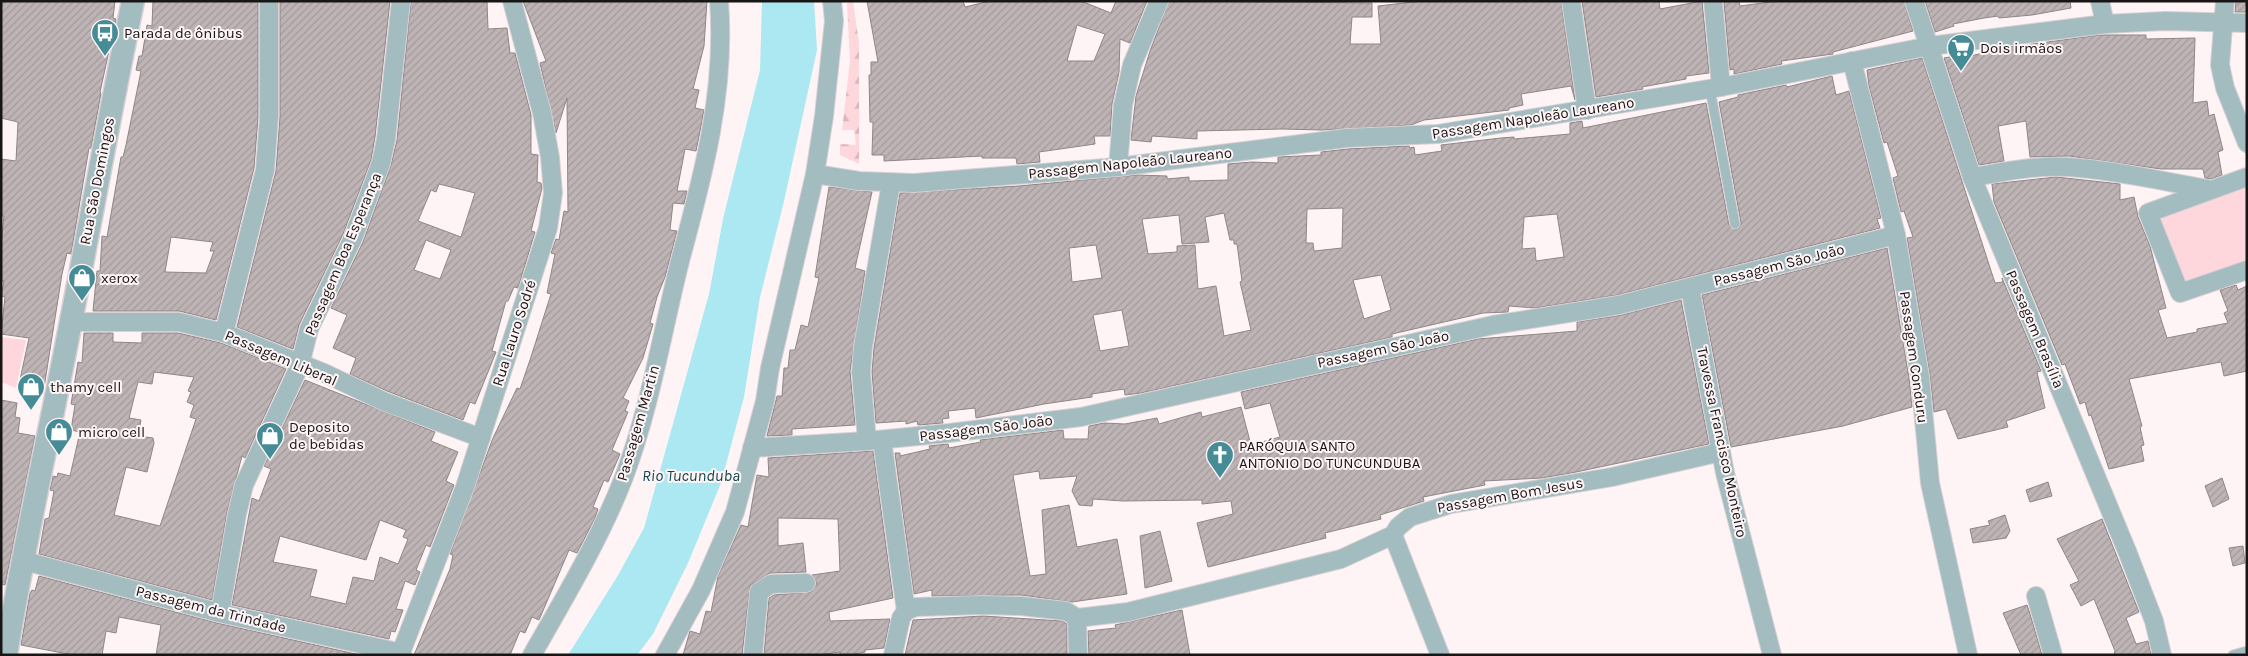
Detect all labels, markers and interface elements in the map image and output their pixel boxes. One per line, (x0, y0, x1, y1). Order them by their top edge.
bus stop icon: Parada de ônibus (90, 18, 120, 57)
place label: Parada de ônibus (124, 24, 243, 42)
supermarket icon: Dois irmãos (1946, 33, 1976, 72)
place label: Dois irmãos (1980, 39, 2062, 57)
street label: Passagem Napoleão Laureano (1430, 93, 1636, 143)
street label: Rua São Domingos (76, 116, 118, 246)
street label: Passagem Napoleão Laureano (1027, 143, 1233, 183)
street label: Passagem Boa Esperança (300, 170, 386, 338)
street label: Passagem São João (1712, 240, 1846, 290)
shop icon: xerox (67, 263, 97, 302)
street label: Passagem Brasília (2002, 267, 2068, 391)
place label: xerox (101, 269, 138, 287)
street label: Rua Lauro Sodré (488, 277, 540, 389)
street label: Passagem Conduru (1896, 290, 1932, 424)
street label: Passagem Liberal (222, 326, 340, 390)
street label: Passagem São João (1316, 326, 1450, 372)
street label: Travessa Francisco Monteiro (1693, 345, 1751, 539)
street label: Passagem Martin (613, 363, 663, 483)
shop icon: thamy cell (16, 372, 46, 411)
place label: thamy cell (50, 378, 121, 396)
street label: Passagem São João (918, 411, 1054, 445)
shop icon: micro cell (44, 417, 74, 456)
place label: Deposito de bebidas (289, 418, 364, 453)
shop icon: Deposito de bebidas (255, 421, 285, 460)
place label: micro cell (78, 423, 145, 441)
place label: PARÓQUIA SANTO ANTONIO DO TUNCUNDUBA (1239, 437, 1421, 472)
church icon: PARÓQUIA SANTO ANTONIO DO TUNCUNDUBA (1205, 440, 1235, 479)
water label: Rio Tucunduba (642, 466, 740, 485)
street label: Passagem Bom Jesus (1436, 473, 1584, 517)
street label: Passagem da Trindade (134, 582, 288, 636)

